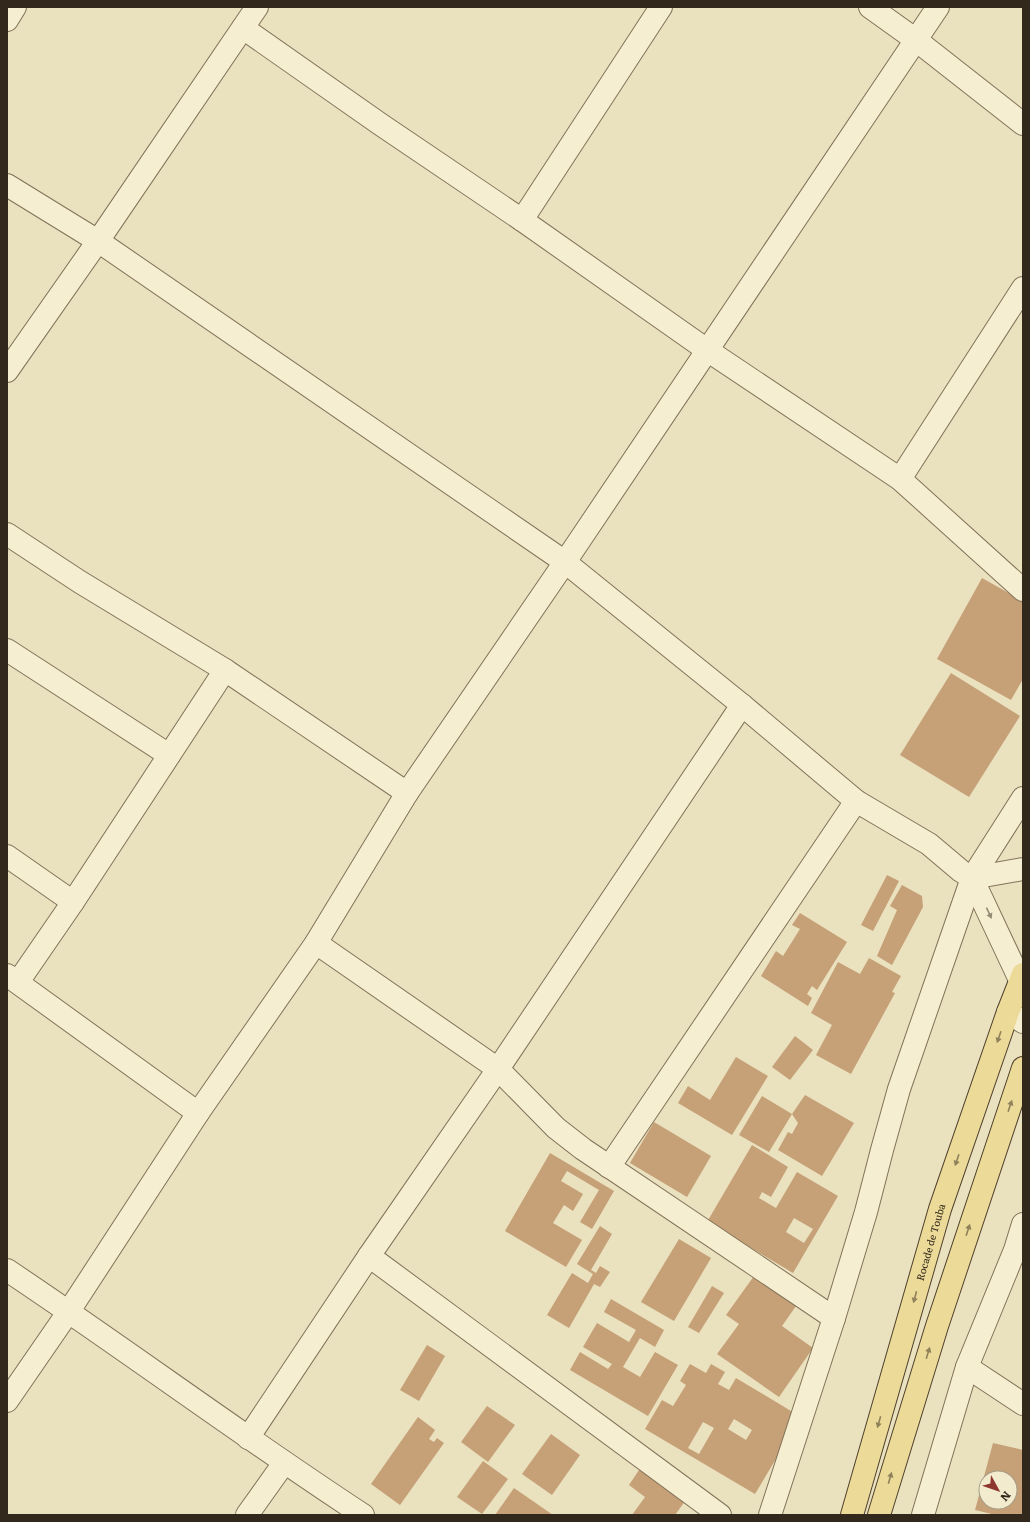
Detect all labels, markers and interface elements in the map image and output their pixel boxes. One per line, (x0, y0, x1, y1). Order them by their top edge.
one-way arrow (986, 907, 992, 919)
one-way arrow (996, 1031, 1002, 1043)
one-way arrow (1007, 1100, 1013, 1112)
one-way arrow (953, 1154, 959, 1166)
street label: Rocade de Touba (912, 1201, 949, 1282)
one-way arrow (966, 1223, 972, 1235)
one-way arrow (912, 1292, 918, 1304)
one-way arrow (925, 1347, 931, 1359)
one-way arrow (876, 1417, 882, 1429)
north arrow (978, 1470, 1018, 1510)
one-way arrow (887, 1471, 893, 1483)
text: N (997, 1488, 1016, 1506)

